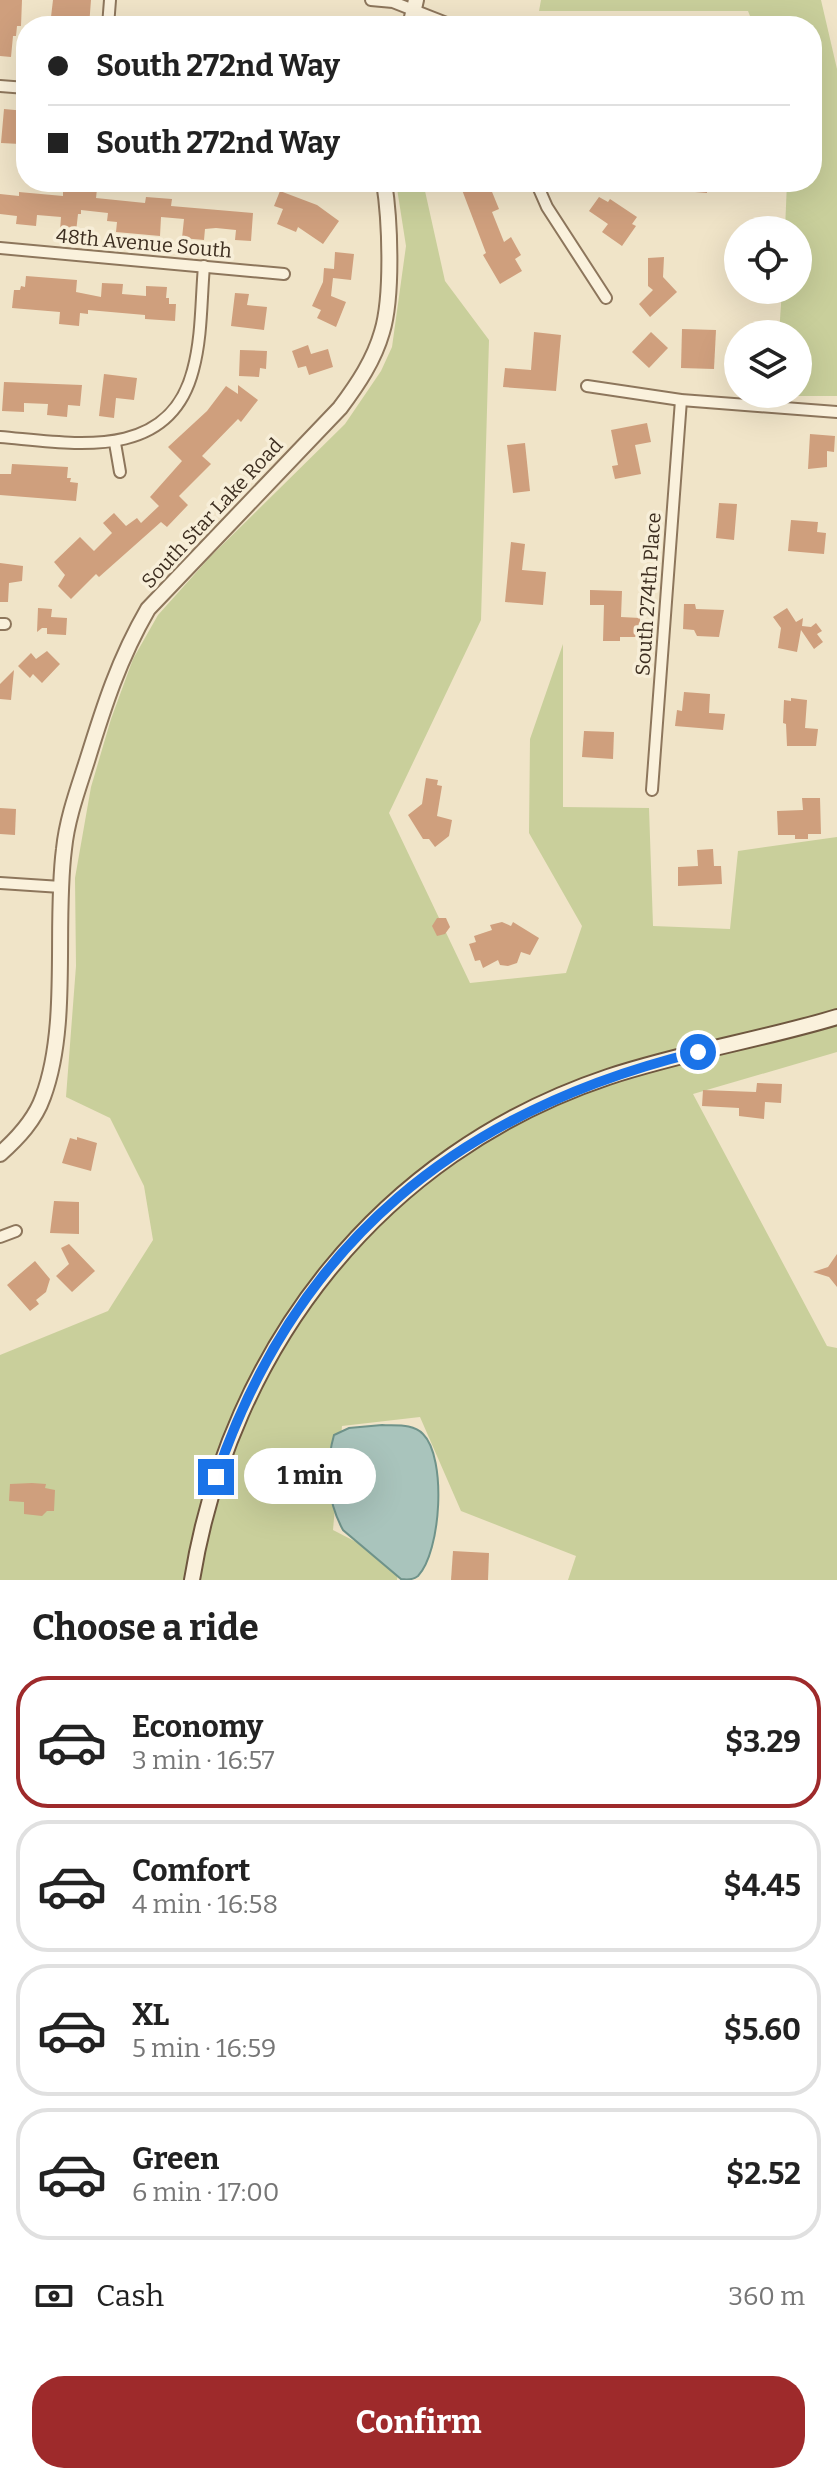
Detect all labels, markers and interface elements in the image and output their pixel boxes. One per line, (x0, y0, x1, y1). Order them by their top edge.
text: South 272nd Way (96, 48, 340, 84)
text: South 272nd Way (96, 125, 340, 161)
map controls (724, 216, 812, 408)
button: locate (724, 216, 812, 304)
street label: 48th Avenue South (55, 223, 233, 263)
button: layers (724, 320, 812, 408)
street label: South Star Lake Road (136, 433, 288, 593)
street label: South 274th Place (630, 512, 666, 676)
route start (680, 1034, 716, 1070)
callout: 1 min (244, 1449, 376, 1505)
route end (198, 1459, 234, 1495)
text: 1 min (277, 1460, 343, 1491)
text: Choose a ride (32, 1606, 259, 1650)
icon: car (36, 1706, 108, 1778)
text: Economy (132, 1709, 263, 1745)
text: $3.29 (725, 1724, 801, 1760)
text: 3 min · 16:57 (132, 1745, 275, 1776)
icon: car (36, 1850, 108, 1922)
text: Comfort (132, 1853, 250, 1889)
text: $4.45 (723, 1868, 801, 1904)
text: 4 min · 16:58 (132, 1889, 278, 1920)
icon: car (36, 1994, 108, 2066)
text: XL (132, 1997, 169, 2033)
text: $5.60 (724, 2012, 801, 2048)
text: 5 min · 16:59 (132, 2033, 276, 2064)
icon: car (36, 2138, 108, 2210)
text: Green (132, 2141, 219, 2177)
text: $2.52 (726, 2156, 801, 2192)
text: 6 min · 17:00 (132, 2177, 280, 2208)
icon: cash (32, 2274, 76, 2318)
text: Cash (96, 2278, 164, 2314)
text: 360 m (728, 2281, 805, 2312)
button: Confirm (32, 2376, 805, 2468)

